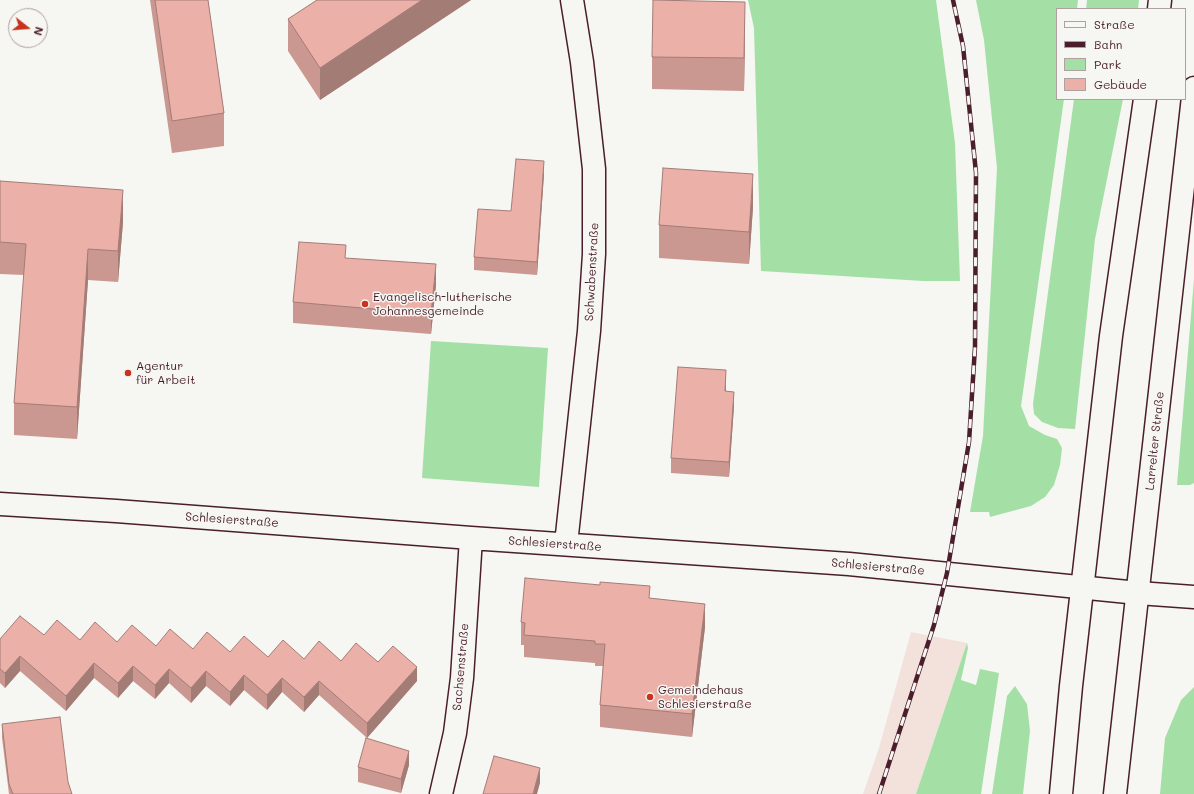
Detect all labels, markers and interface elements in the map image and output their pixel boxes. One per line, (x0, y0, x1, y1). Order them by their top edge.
north arrow (8, 8, 48, 48)
legend (1056, 8, 1186, 100)
text: Straße (1094, 16, 1135, 32)
text: N (31, 25, 47, 38)
text: Bahn (1094, 36, 1122, 52)
text: Park (1094, 56, 1121, 72)
text: Gebäude (1094, 76, 1147, 92)
street label: Schwabenstraße (582, 222, 602, 322)
place label: Evangelisch-lutherische Johannesgemeinde (373, 290, 512, 318)
marker: Evangelisch-lutherische Johannesgemeinde (360, 299, 370, 309)
place label: Agentur für Arbeit (136, 359, 195, 387)
marker: Agentur für Arbeit (123, 368, 133, 378)
street label: Larrelter Straße (1143, 391, 1167, 491)
street label: Schlesierstraße (185, 510, 279, 530)
street label: Schlesierstraße (508, 534, 602, 554)
street label: Schlesierstraße (831, 556, 925, 578)
street label: Sachsenstraße (450, 623, 472, 711)
place label: Gemeindehaus Schlesierstraße (658, 683, 752, 711)
marker: Gemeindehaus Schlesierstraße (645, 692, 655, 702)

